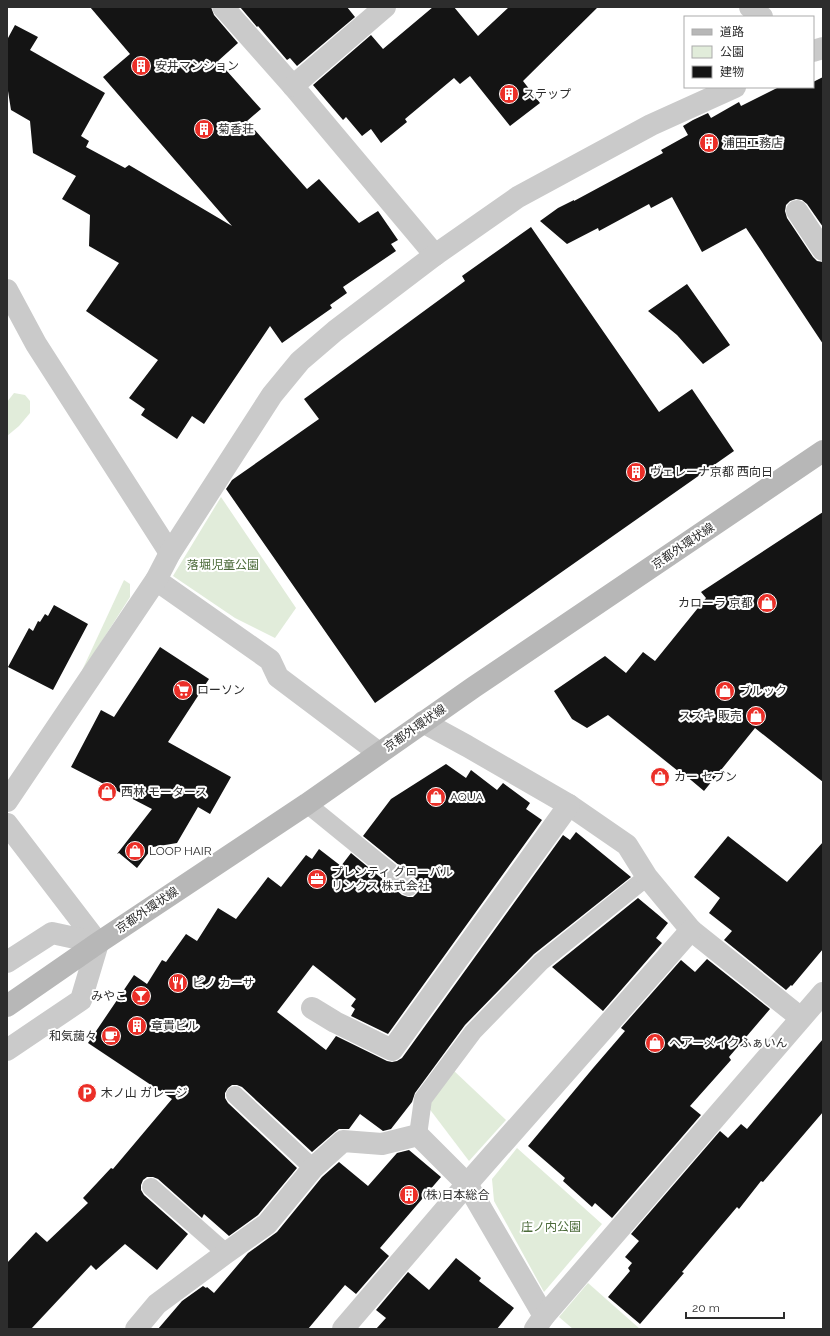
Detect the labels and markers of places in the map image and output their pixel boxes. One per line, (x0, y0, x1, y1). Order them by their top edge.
building icon: 安井マンション (130, 55, 152, 77)
place label: 安井マンション (155, 59, 239, 73)
building icon: ステップ (498, 83, 520, 105)
place label: ステップ (523, 87, 571, 101)
building icon: 菊香荘 (193, 118, 215, 140)
place label: 菊香荘 (218, 122, 254, 136)
building icon: 浦田工務店 (698, 132, 720, 154)
place label: 浦田工務店 (723, 136, 783, 150)
building icon: ヴェレーナ京都 西向日 (625, 461, 647, 483)
place label: ヴェレーナ京都 西向日 (650, 465, 773, 479)
shop icon: カローラ 京都 (756, 592, 778, 614)
place label: カローラ 京都 (678, 596, 753, 610)
supermarket icon: ローソン (172, 679, 194, 701)
shop icon: ブルック (714, 680, 736, 702)
place label: ローソン (197, 683, 245, 697)
place label: ブルック (739, 684, 787, 698)
shop icon: スズキ 販売 (745, 705, 767, 727)
place label: スズキ 販売 (679, 709, 742, 723)
shop icon: カー セブン (649, 766, 671, 788)
place label: カー セブン (674, 770, 737, 784)
shop icon: 西林 モータース (96, 781, 118, 803)
place label: 西林 モータース (121, 785, 207, 799)
shop icon: AQUA (425, 786, 447, 808)
place label: AQUA (450, 790, 484, 804)
shop icon: LOOP HAIR (124, 840, 146, 862)
place label: LOOP HAIR (149, 844, 212, 858)
place label: プレンティ グローバル リンクス 株式会社 (331, 865, 453, 893)
office icon: プレンティ グローバル リンクス 株式会社 (306, 868, 328, 890)
restaurant icon: ピノ カーサ (167, 972, 189, 994)
place label: ピノ カーサ (192, 976, 255, 990)
bar icon: みやこ (130, 985, 152, 1007)
place label: みやこ (91, 989, 127, 1003)
building icon: 章貴ビル (126, 1015, 148, 1037)
place label: 章貴ビル (151, 1019, 199, 1033)
cafe icon: 和気藹々 (100, 1025, 122, 1047)
place label: 和気藹々 (49, 1029, 97, 1043)
shop icon: ヘアーメイクふぁいん (644, 1032, 666, 1054)
place label: ヘアーメイクふぁいん (669, 1036, 788, 1050)
parking icon: 木ノ山 ガレージ (76, 1082, 98, 1104)
place label: 木ノ山 ガレージ (101, 1086, 188, 1100)
building icon: (株)日本総合 (398, 1184, 420, 1206)
place label: (株)日本総合 (423, 1188, 489, 1202)

